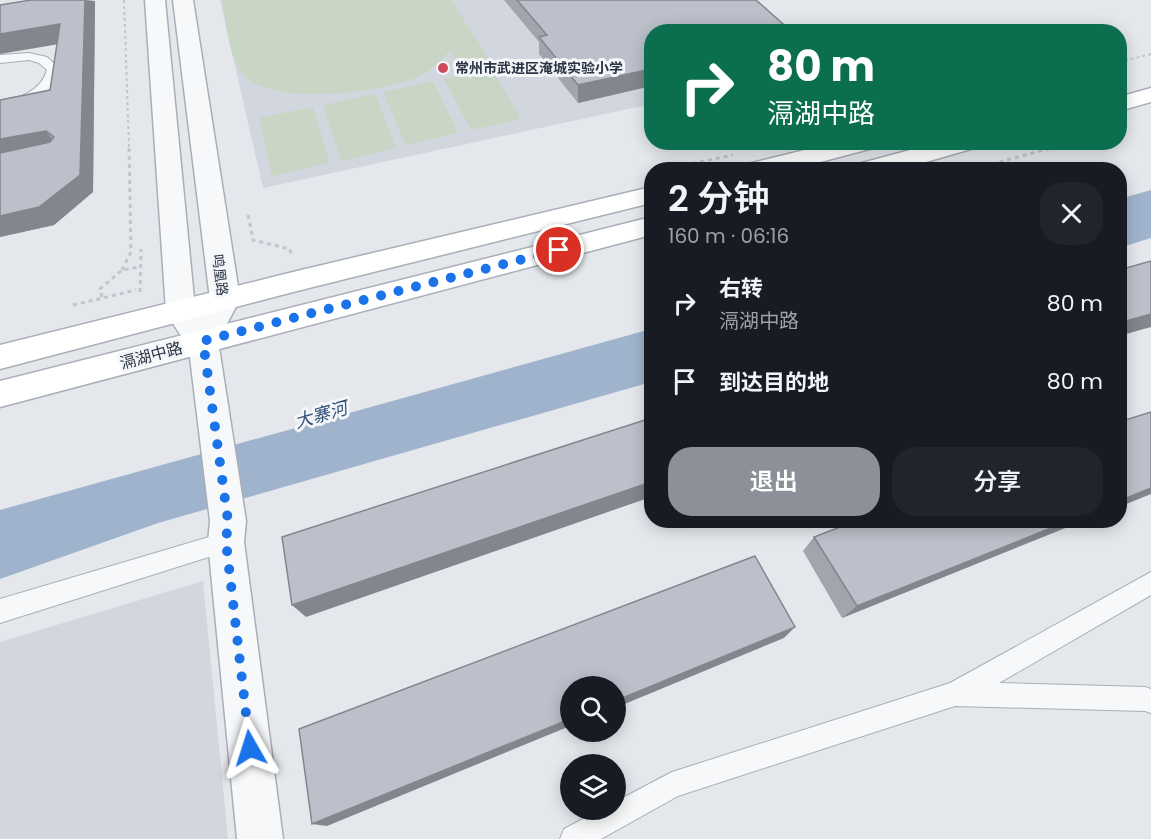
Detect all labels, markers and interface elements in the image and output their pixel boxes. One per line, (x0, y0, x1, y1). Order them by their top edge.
text: 80 m (767, 37, 875, 96)
icon: right (668, 48, 746, 126)
place label: 常州市武进区淹城实验小学 (455, 58, 623, 78)
marker: 常州市武进区淹城实验小学 (436, 61, 450, 75)
text: 滆湖中路 (767, 95, 875, 132)
text: 2 分钟 (668, 173, 769, 224)
button: close (1040, 182, 1103, 245)
text: 160 m · 06:16 (668, 222, 789, 250)
pin (533, 224, 584, 275)
icon: arrive (542, 233, 575, 266)
street label: 鸣凰路 (208, 253, 232, 297)
text: 右转 (719, 273, 763, 304)
icon: right (668, 287, 701, 320)
text: 80 m (1047, 288, 1103, 319)
text: 滆湖中路 (719, 307, 799, 335)
street label: 滆湖中路 (117, 336, 185, 375)
icon: arrive (668, 365, 701, 398)
text: 80 m (1047, 366, 1103, 397)
text: 到达目的地 (719, 367, 829, 398)
water label: 大寨河 (291, 394, 353, 434)
button: 退出 (668, 447, 880, 516)
button: 分享 (892, 447, 1103, 516)
map controls (560, 676, 626, 820)
button: search (560, 676, 626, 742)
position arrow (218, 716, 282, 780)
button: layers (560, 754, 626, 820)

